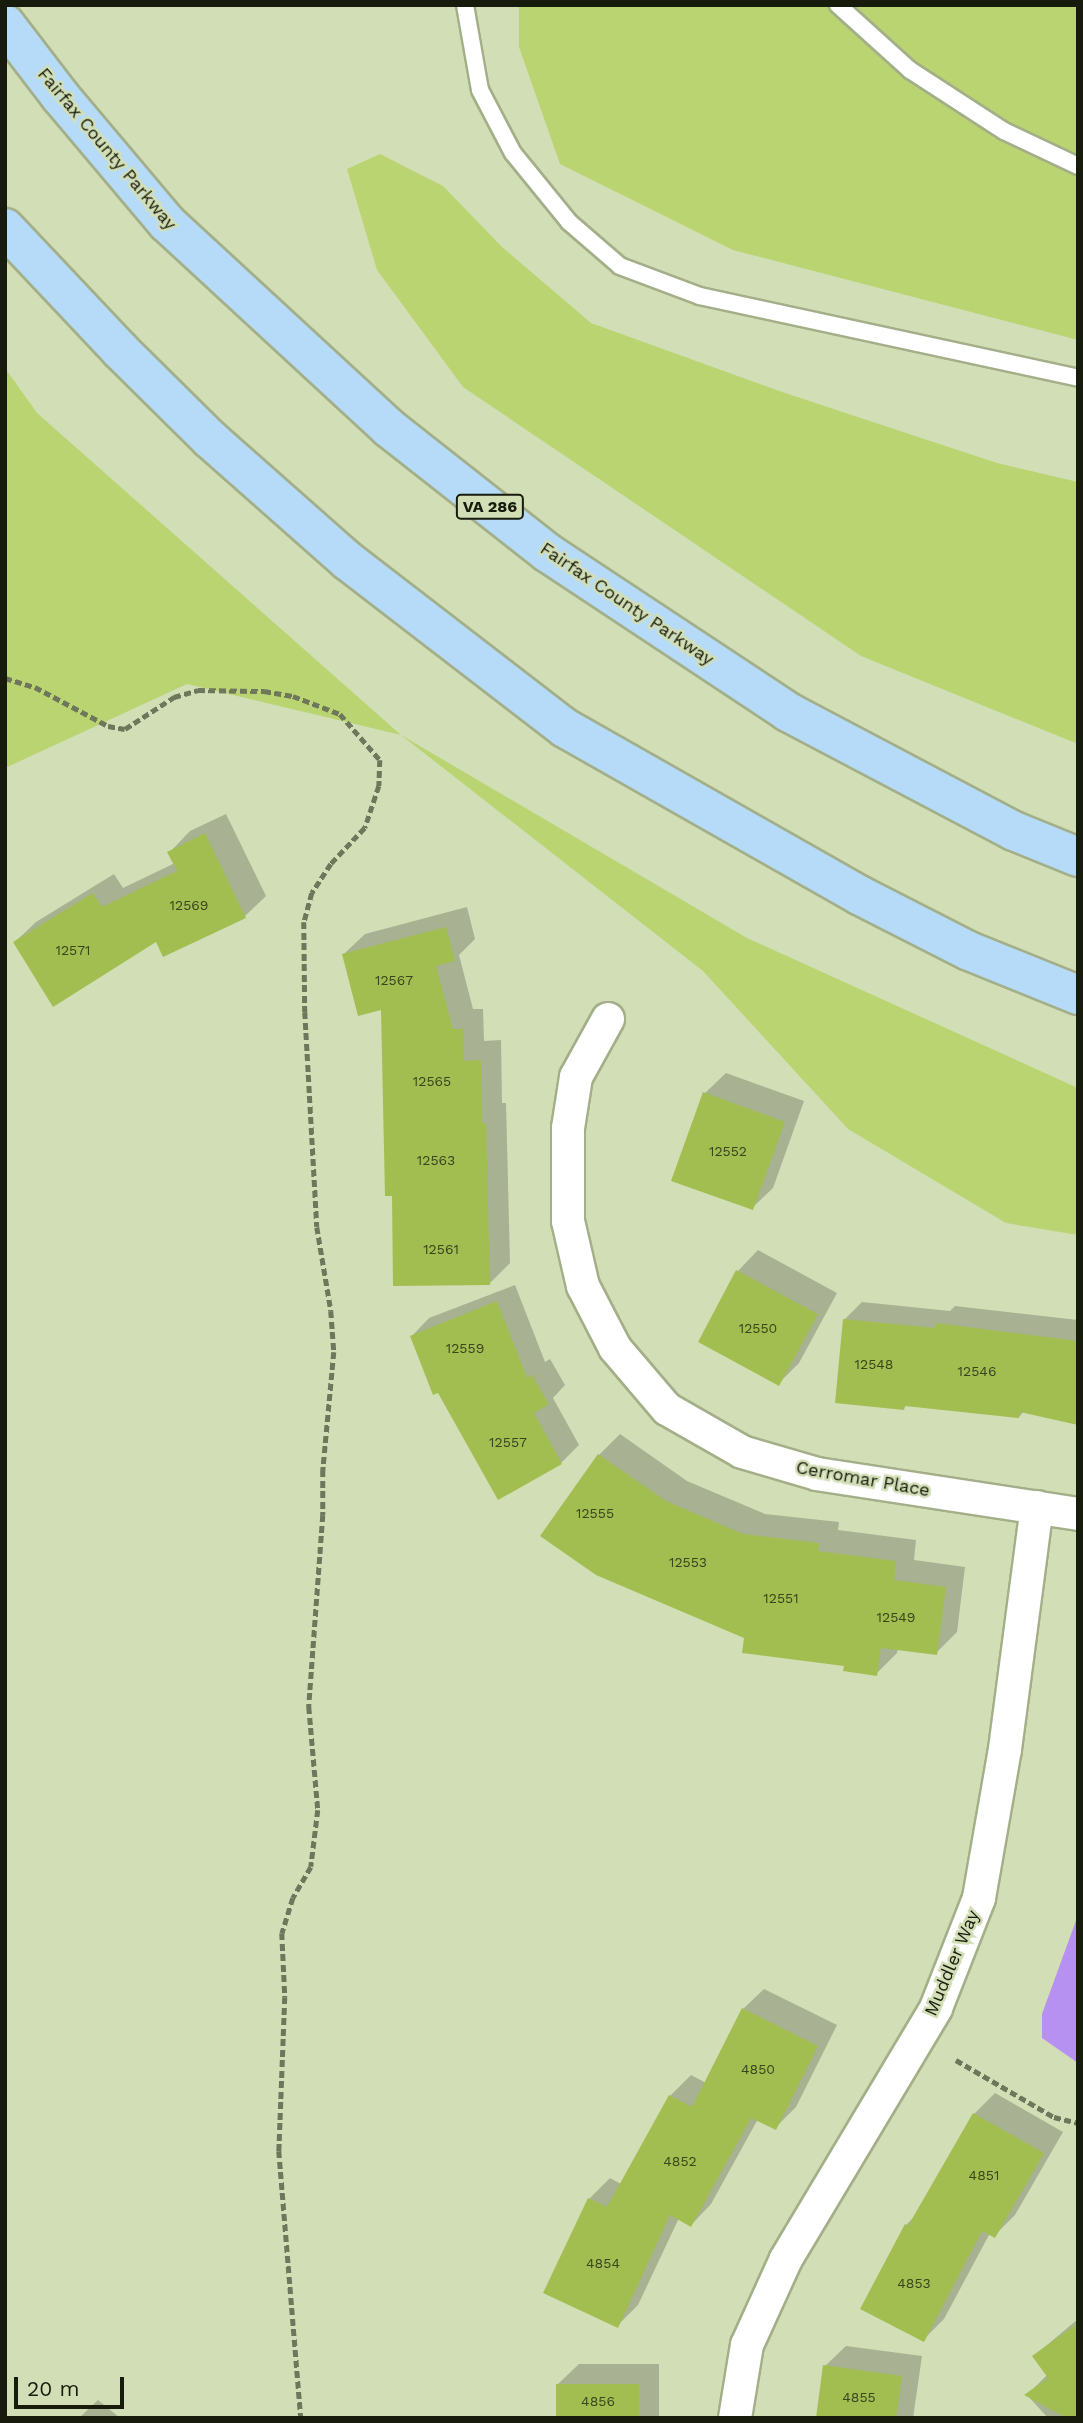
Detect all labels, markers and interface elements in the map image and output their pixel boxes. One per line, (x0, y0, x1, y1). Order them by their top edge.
street label: Fairfax County Parkway (33, 63, 181, 235)
road number: VA 286 (455, 494, 525, 520)
street label: Fairfax County Parkway (536, 538, 718, 670)
house number: 12569 (170, 897, 208, 913)
house number: 12571 (55, 942, 91, 958)
house number: 12567 (375, 972, 413, 988)
house number: 12565 (413, 1073, 451, 1089)
house number: 12552 (709, 1143, 747, 1159)
house number: 12563 (417, 1152, 455, 1168)
house number: 12561 (423, 1241, 459, 1257)
house number: 12550 (739, 1320, 777, 1336)
house number: 12559 (446, 1340, 484, 1356)
house number: 12548 (855, 1356, 893, 1372)
house number: 12546 (958, 1363, 996, 1379)
house number: 12557 (489, 1434, 527, 1450)
street label: Cerromar Place (794, 1457, 932, 1501)
house number: 12555 (576, 1505, 614, 1521)
house number: 12553 (669, 1554, 707, 1570)
house number: 12551 (763, 1590, 799, 1606)
house number: 12549 (877, 1609, 915, 1625)
street label: Muddler Way (920, 1906, 984, 2020)
house number: 4850 (741, 2061, 775, 2077)
house number: 4852 (663, 2153, 697, 2169)
house number: 4851 (969, 2167, 999, 2183)
house number: 4854 (586, 2255, 620, 2271)
house number: 4853 (897, 2275, 931, 2291)
scale bar (18, 2364, 128, 2408)
text: 20 m (27, 2376, 79, 2401)
house number: 4855 (842, 2389, 876, 2405)
house number: 4856 (581, 2393, 615, 2409)

